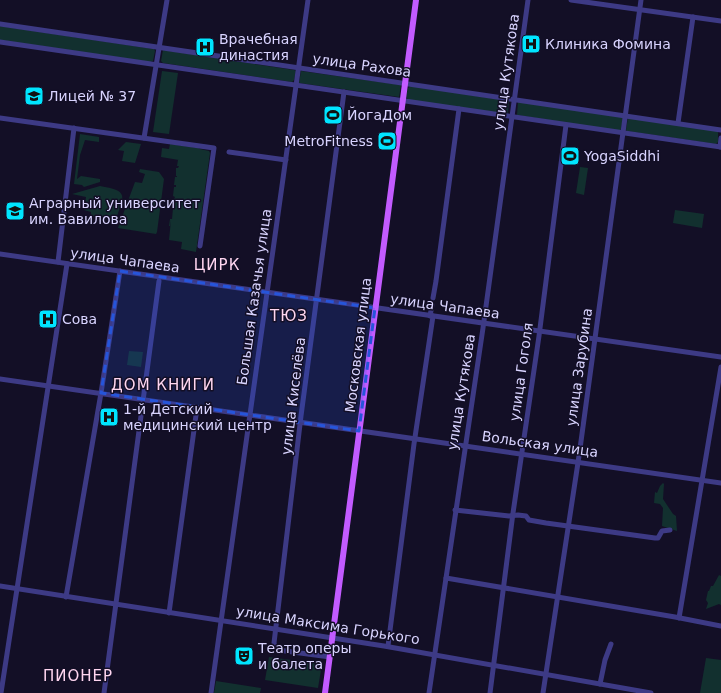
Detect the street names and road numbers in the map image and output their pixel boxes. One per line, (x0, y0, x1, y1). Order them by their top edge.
street label: улица Кутякова (490, 13, 522, 131)
street label: улица Рахова (312, 50, 412, 80)
street label: Большая Казачья улица (234, 208, 274, 386)
street label: улица Чапаева (69, 244, 181, 276)
street label: Московская улица (342, 277, 374, 413)
street label: улица Чапаева (389, 290, 501, 322)
street label: улица Зарубина (563, 307, 595, 427)
street label: улица Гоголя (506, 322, 536, 422)
street label: улица Кутякова (444, 333, 478, 451)
street label: улица Киселёва (278, 336, 308, 456)
street label: Вольская улица (481, 428, 599, 460)
street label: улица Максима Горького (235, 603, 421, 647)

